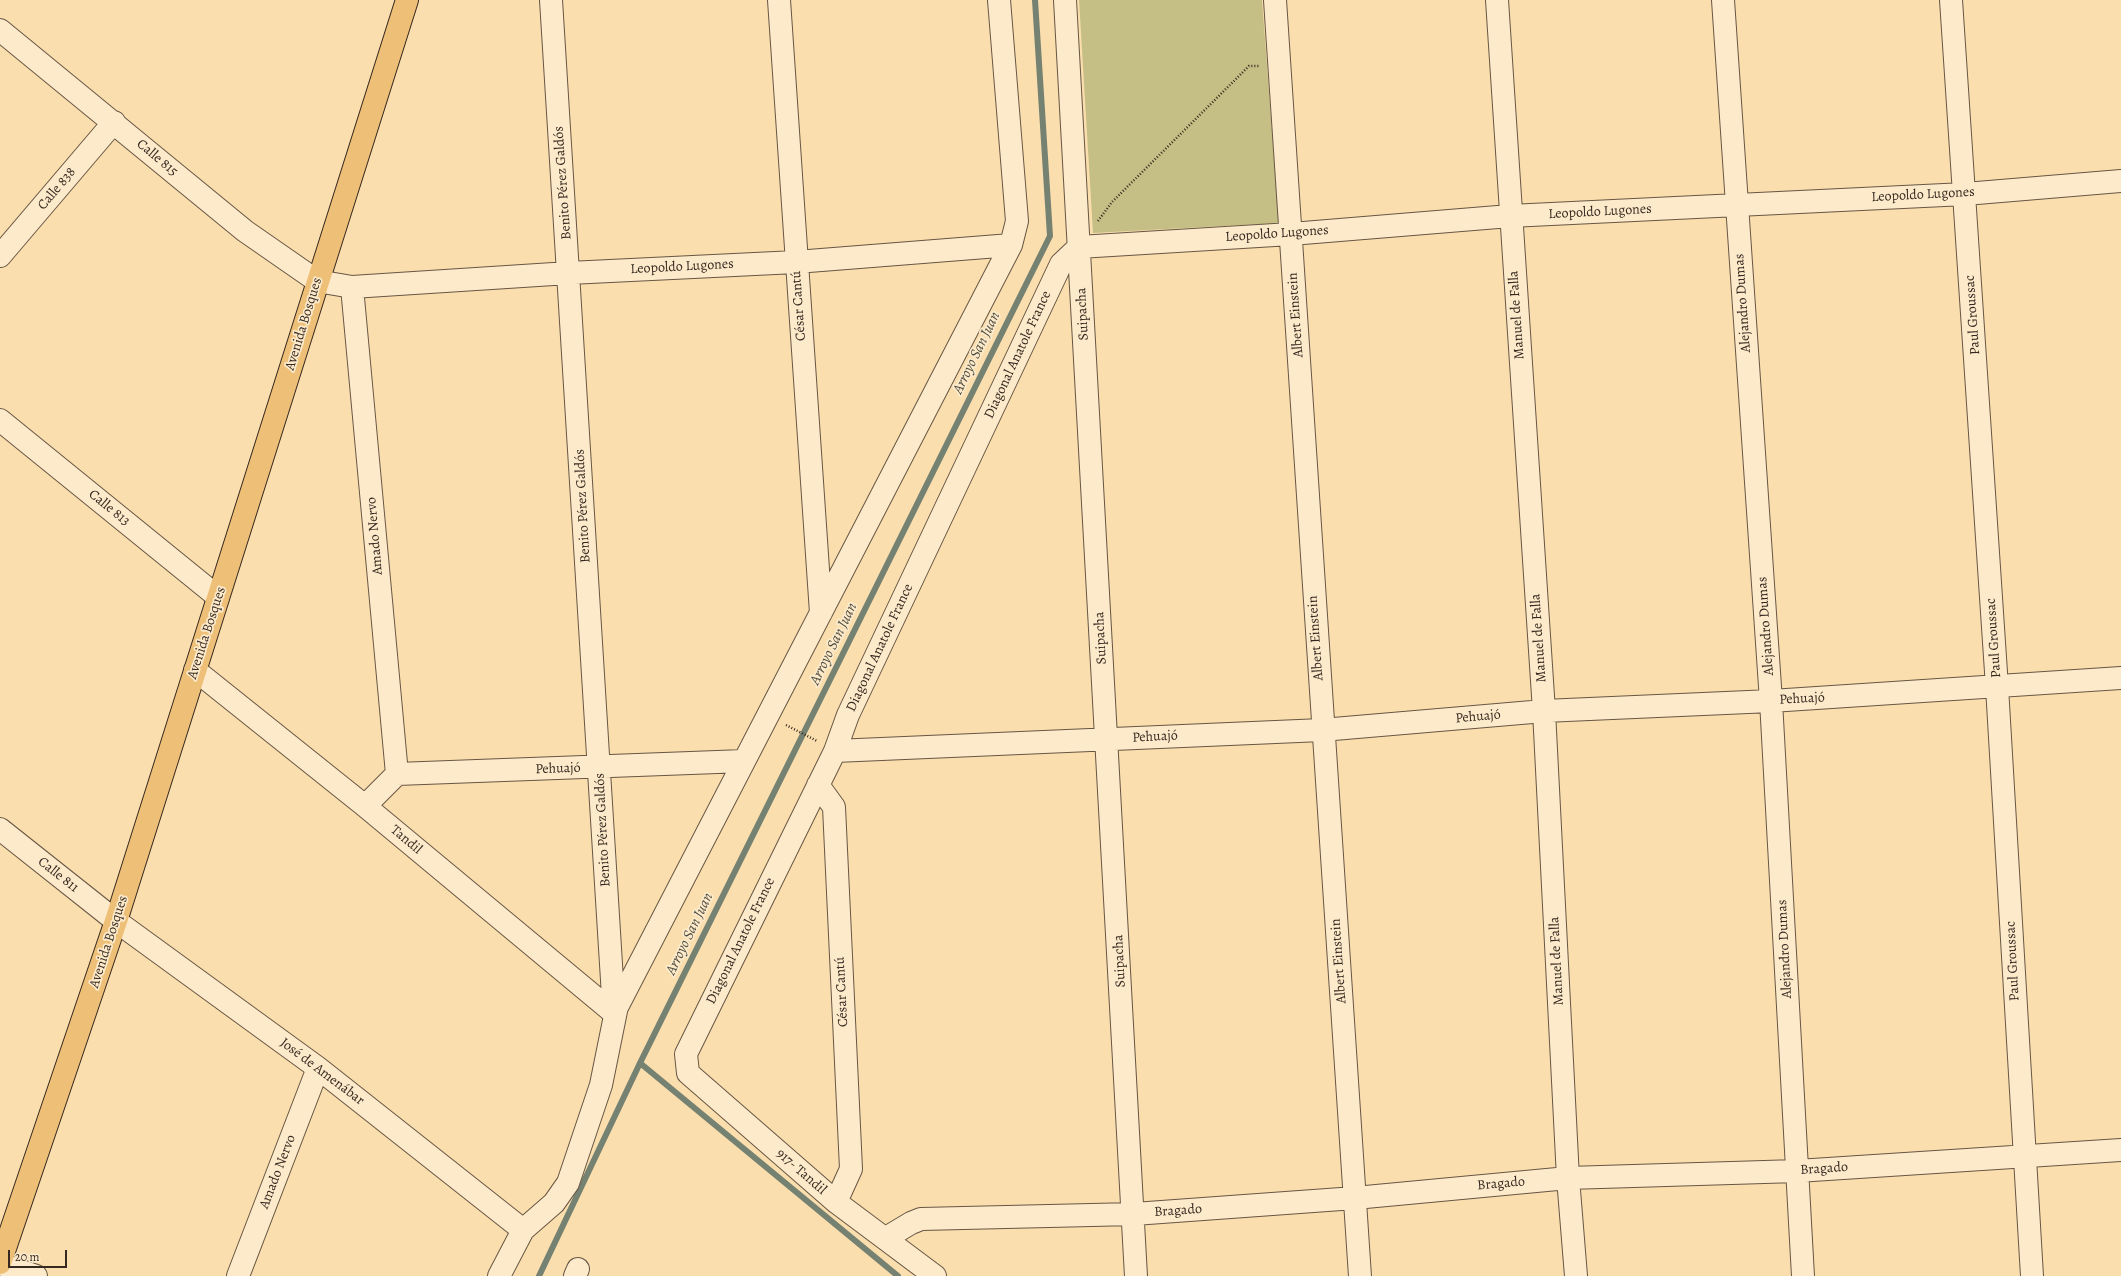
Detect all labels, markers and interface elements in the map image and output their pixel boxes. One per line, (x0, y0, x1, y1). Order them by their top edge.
street label: Benito Pérez Galdós (551, 126, 575, 240)
street label: Calle 815 (133, 136, 181, 180)
street label: Calle 838 (34, 164, 80, 214)
street label: Leopoldo Lugones (1871, 184, 1975, 206)
street label: Leopoldo Lugones (1548, 201, 1652, 223)
street label: Leopoldo Lugones (1225, 222, 1329, 246)
street label: Alejandro Dumas (1731, 253, 1755, 353)
street label: Leopoldo Lugones (630, 256, 734, 278)
street label: César Cantú (788, 270, 810, 342)
street label: Manuel de Falla (1506, 270, 1528, 360)
street label: Albert Einstein (1285, 272, 1307, 358)
street label: Paul Groussac (1962, 274, 1984, 356)
street label: Avenida Bosques (282, 276, 326, 372)
street label: Suipacha (1073, 287, 1093, 341)
street label: Diagonal Anatole France (981, 288, 1055, 422)
water label: Arroyo San Juan (949, 309, 1005, 397)
street label: Benito Pérez Galdós (572, 449, 594, 563)
street label: Calle 813 (85, 486, 133, 530)
street label: Amado Nervo (363, 496, 387, 576)
street label: Alejandro Dumas (1754, 576, 1778, 676)
street label: Diagonal Anatole France (843, 581, 917, 715)
street label: Avenida Bosques (184, 585, 230, 681)
street label: Manuel de Falla (1528, 593, 1550, 683)
street label: Albert Einstein (1305, 595, 1327, 681)
street label: Paul Groussac (1983, 597, 2005, 679)
water label: Arroyo San Juan (806, 600, 862, 688)
street label: Suipacha (1091, 611, 1111, 665)
street label: Pehuajó (1779, 689, 1825, 709)
street label: Pehuajó (1455, 707, 1501, 727)
street label: Pehuajó (1132, 727, 1178, 747)
street label: Pehuajó (535, 760, 581, 778)
street label: Benito Pérez Galdós (592, 773, 614, 887)
street label: Tandil (387, 822, 425, 858)
street label: Calle 811 (34, 854, 82, 896)
street label: Diagonal Anatole France (703, 875, 779, 1007)
water label: Arroyo San Juan (662, 890, 718, 978)
street label: Avenida Bosques (86, 894, 132, 990)
street label: Alejandro Dumas (1774, 899, 1796, 999)
street label: Manuel de Falla (1546, 916, 1568, 1006)
street label: Albert Einstein (1328, 918, 1350, 1004)
street label: Paul Groussac (2003, 920, 2023, 1002)
street label: Suipacha (1110, 934, 1130, 988)
street label: César Cantú (832, 957, 852, 1027)
street label: José de Amenábar (277, 1035, 367, 1109)
street label: Amado Nervo (256, 1133, 300, 1211)
street label: 917- Tandil (772, 1146, 830, 1198)
street label: Bragado (1800, 1159, 1848, 1179)
street label: Bragado (1476, 1174, 1526, 1194)
street label: Bragado (1154, 1201, 1202, 1221)
scale bar (10, 1242, 69, 1268)
text: 20 m (15, 1249, 39, 1265)

